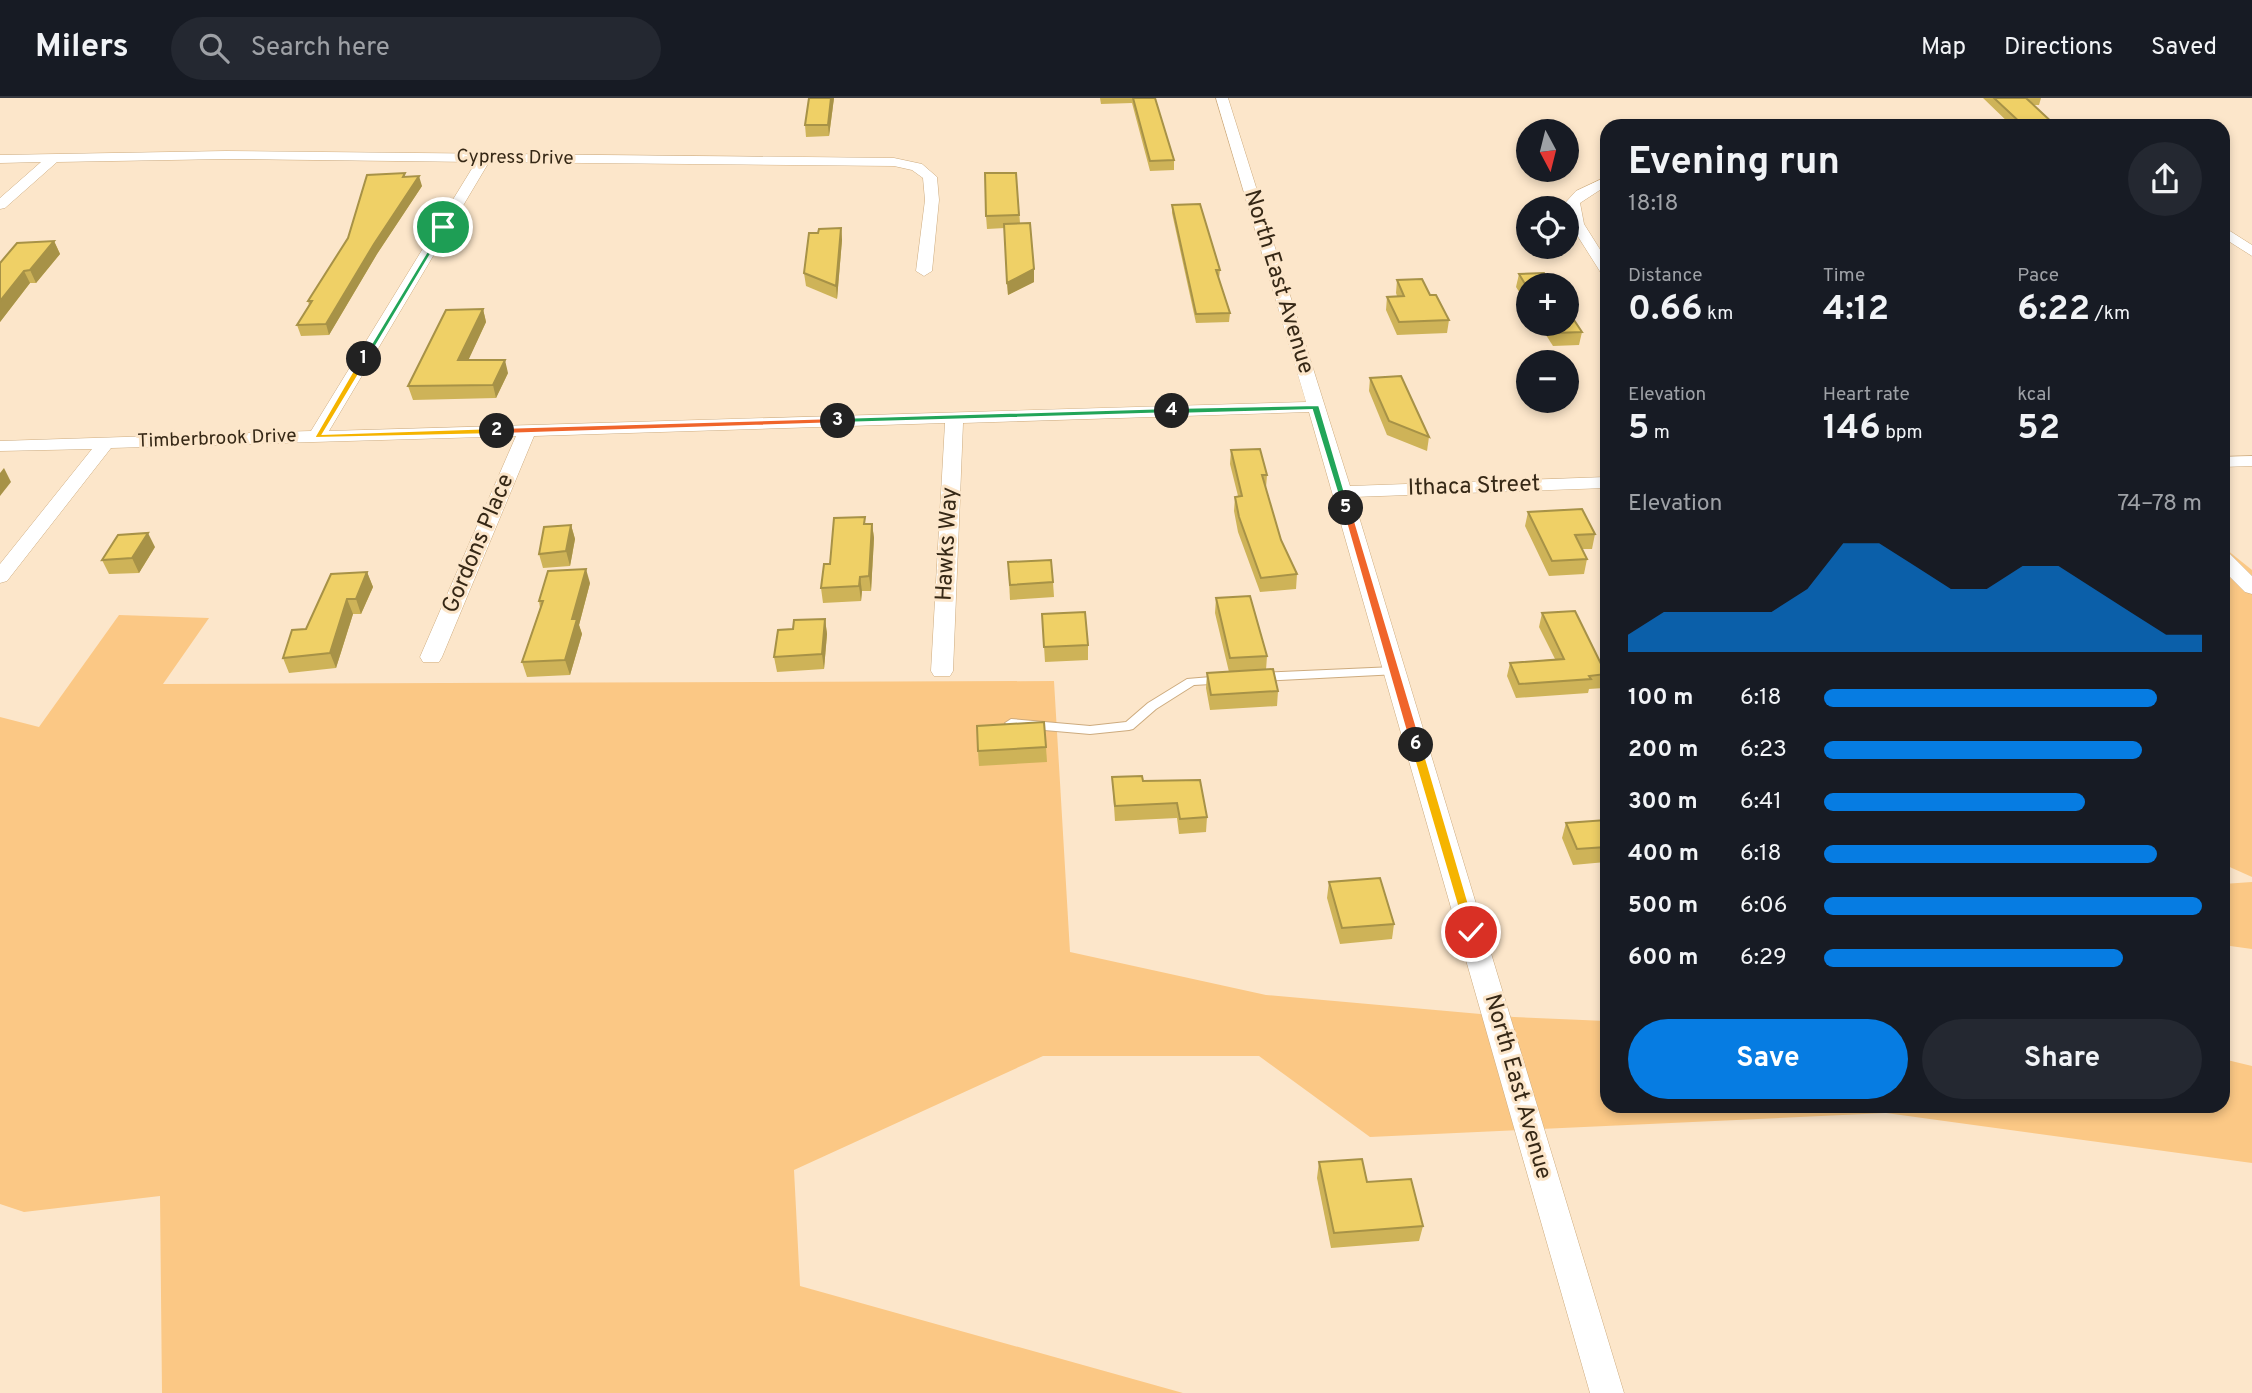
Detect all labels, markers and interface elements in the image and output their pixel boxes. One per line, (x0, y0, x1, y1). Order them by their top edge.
search box (171, 17, 661, 80)
text: Milers (35, 27, 129, 69)
icon: search (195, 29, 233, 67)
text: Search here (251, 32, 390, 65)
text: Map (1921, 33, 1966, 63)
text: Directions (2004, 33, 2113, 63)
text: Saved (2151, 33, 2217, 63)
north arrow (1516, 119, 1578, 182)
map controls (1516, 119, 1579, 413)
text: Evening run (1628, 139, 1840, 188)
button: share (2128, 142, 2202, 216)
street label: Cypress Drive (456, 145, 574, 171)
street label: North East Avenue (1236, 186, 1320, 378)
text: 18:18 (1628, 190, 1678, 219)
button: locate (1516, 196, 1579, 259)
pin (413, 197, 473, 257)
icon: arrive (424, 208, 462, 246)
text: Distance (1628, 264, 1703, 288)
text: Time (1823, 264, 1865, 288)
text: Pace (2017, 264, 2059, 288)
button: + (1516, 273, 1579, 336)
text: 0.66 (1628, 288, 1703, 332)
text: 4:12 (1823, 288, 1889, 332)
text: 6:22 (2017, 288, 2090, 332)
text: km (1703, 302, 1733, 326)
text: /km (2090, 302, 2130, 326)
pin: 1 (346, 342, 382, 376)
text: 1 (360, 346, 367, 370)
button: − (1516, 350, 1579, 413)
text: Elevation (1628, 383, 1706, 407)
text: Heart rate (1823, 383, 1910, 407)
text: kcal (2017, 383, 2051, 407)
pin: 4 (1154, 394, 1190, 428)
text: 4 (1165, 398, 1178, 422)
pin: 3 (820, 404, 856, 438)
text: 5 (1628, 407, 1649, 451)
text: 146 (1823, 407, 1881, 451)
text: 52 (2017, 407, 2060, 451)
text: 3 (832, 408, 843, 432)
pin: 2 (480, 414, 514, 448)
text: 2 (491, 418, 502, 442)
text: m (1649, 421, 1670, 445)
text: bpm (1881, 421, 1922, 445)
street label: Timberbrook Drive (137, 424, 297, 454)
street label: Gordons Place (437, 470, 521, 618)
street label: Ithaca Street (1407, 470, 1541, 504)
street label: Hawks Way (931, 486, 965, 602)
pin: 5 (1328, 490, 1364, 526)
text: Elevation (1628, 490, 1723, 519)
text: 74–78 m (2117, 490, 2202, 519)
text: 5 (1340, 495, 1351, 519)
text: 100 m (1628, 684, 1693, 713)
text: 6:18 (1740, 684, 1782, 713)
pin: 6 (1398, 728, 1434, 762)
text: 6 (1410, 732, 1421, 756)
text: 200 m (1628, 736, 1698, 765)
text: 6:23 (1740, 736, 1787, 765)
text: 300 m (1628, 788, 1698, 817)
text: 6:41 (1740, 788, 1782, 817)
text: 400 m (1628, 840, 1699, 869)
text: 6:18 (1740, 840, 1782, 869)
text: 500 m (1628, 892, 1698, 921)
text: 6:06 (1740, 892, 1787, 921)
pin (1441, 902, 1501, 962)
icon: check (1452, 913, 1490, 951)
text: 600 m (1628, 944, 1698, 973)
text: 6:29 (1740, 944, 1787, 973)
street label: North East Avenue (1477, 991, 1557, 1183)
button: Save (1628, 1019, 1908, 1099)
button: Share (1922, 1019, 2202, 1099)

